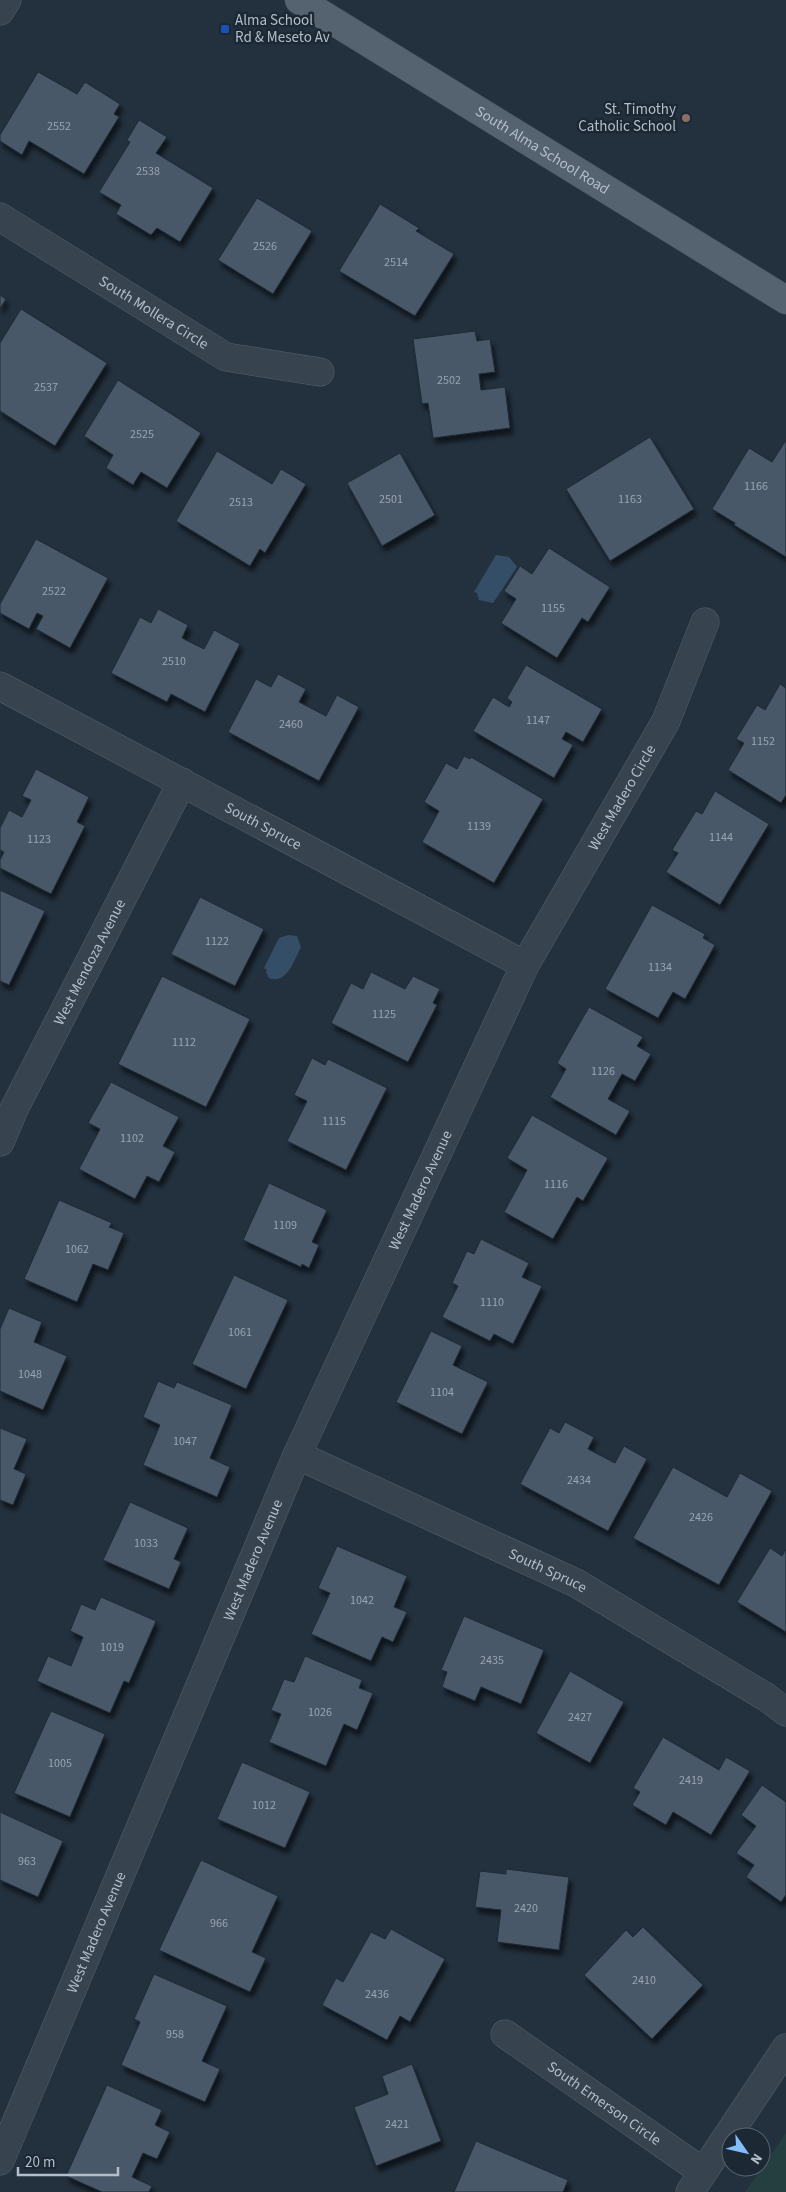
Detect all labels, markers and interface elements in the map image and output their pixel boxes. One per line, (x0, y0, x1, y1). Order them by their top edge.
place label: Alma School Rd & Meseto Av (235, 10, 330, 48)
marker: Alma School Rd & Meseto Av (219, 23, 231, 35)
place label: St. Timothy Catholic School (578, 99, 676, 137)
street label: South Alma School Road (471, 101, 614, 199)
marker: St. Timothy Catholic School (680, 112, 692, 124)
house number: 2552 (47, 118, 71, 135)
house number: 2538 (136, 163, 160, 180)
house number: 2526 (253, 238, 277, 255)
house number: 2514 (384, 254, 408, 271)
street label: South Mollera Circle (95, 270, 213, 354)
house number: 2502 (437, 372, 461, 389)
house number: 2537 (34, 379, 58, 396)
house number: 2525 (130, 426, 154, 443)
house number: 1166 (744, 478, 768, 495)
house number: 2501 (379, 491, 403, 508)
house number: 1163 (618, 491, 642, 508)
house number: 2513 (229, 494, 253, 511)
house number: 2522 (42, 583, 66, 600)
house number: 1155 (541, 600, 565, 617)
house number: 2510 (162, 653, 186, 670)
house number: 1147 (526, 712, 550, 729)
house number: 2460 (279, 716, 303, 733)
house number: 1152 (751, 733, 775, 750)
street label: West Madero Circle (583, 740, 661, 854)
street label: South Spruce (221, 797, 305, 855)
house number: 1139 (467, 818, 491, 835)
house number: 1144 (709, 829, 733, 846)
house number: 1123 (27, 831, 51, 848)
street label: West Mendoza Avenue (48, 895, 131, 1029)
house number: 1122 (205, 933, 229, 950)
house number: 1134 (648, 959, 672, 976)
house number: 1125 (372, 1006, 396, 1023)
house number: 1112 (172, 1034, 196, 1051)
house number: 1126 (591, 1063, 615, 1080)
house number: 1115 (322, 1113, 346, 1130)
street label: West Madero Avenue (383, 1127, 457, 1254)
house number: 1102 (120, 1130, 144, 1147)
house number: 1116 (544, 1176, 568, 1193)
house number: 1109 (273, 1217, 297, 1234)
house number: 1062 (65, 1241, 89, 1258)
house number: 1110 (480, 1294, 504, 1311)
house number: 1061 (228, 1324, 252, 1341)
house number: 1048 (18, 1366, 42, 1383)
house number: 1104 (430, 1384, 454, 1401)
house number: 1047 (173, 1433, 197, 1450)
house number: 2434 (567, 1472, 591, 1489)
street label: West Madero Avenue (218, 1496, 288, 1624)
house number: 2426 (689, 1509, 713, 1526)
house number: 1033 (134, 1535, 158, 1552)
street label: South Spruce (505, 1543, 591, 1598)
house number: 1042 (350, 1592, 374, 1609)
house number: 1019 (100, 1639, 124, 1656)
house number: 2435 (480, 1652, 504, 1669)
house number: 1026 (308, 1704, 332, 1721)
house number: 2427 (568, 1709, 592, 1726)
house number: 1005 (48, 1755, 72, 1772)
house number: 2419 (679, 1772, 703, 1789)
house number: 1012 (252, 1797, 276, 1814)
house number: 963 (18, 1853, 36, 1870)
street label: West Madero Avenue (61, 1868, 131, 1996)
house number: 2420 (514, 1900, 538, 1917)
house number: 966 (210, 1915, 228, 1932)
house number: 2410 (632, 1972, 656, 1989)
house number: 2436 (365, 1986, 389, 2003)
house number: 958 (166, 2026, 184, 2043)
street label: South Emerson Circle (543, 2056, 666, 2150)
house number: 2421 (385, 2116, 409, 2133)
north arrow (721, 2127, 771, 2177)
scale bar (18, 2144, 118, 2176)
text: N (745, 2149, 767, 2168)
text: 20 m (25, 2152, 55, 2173)

